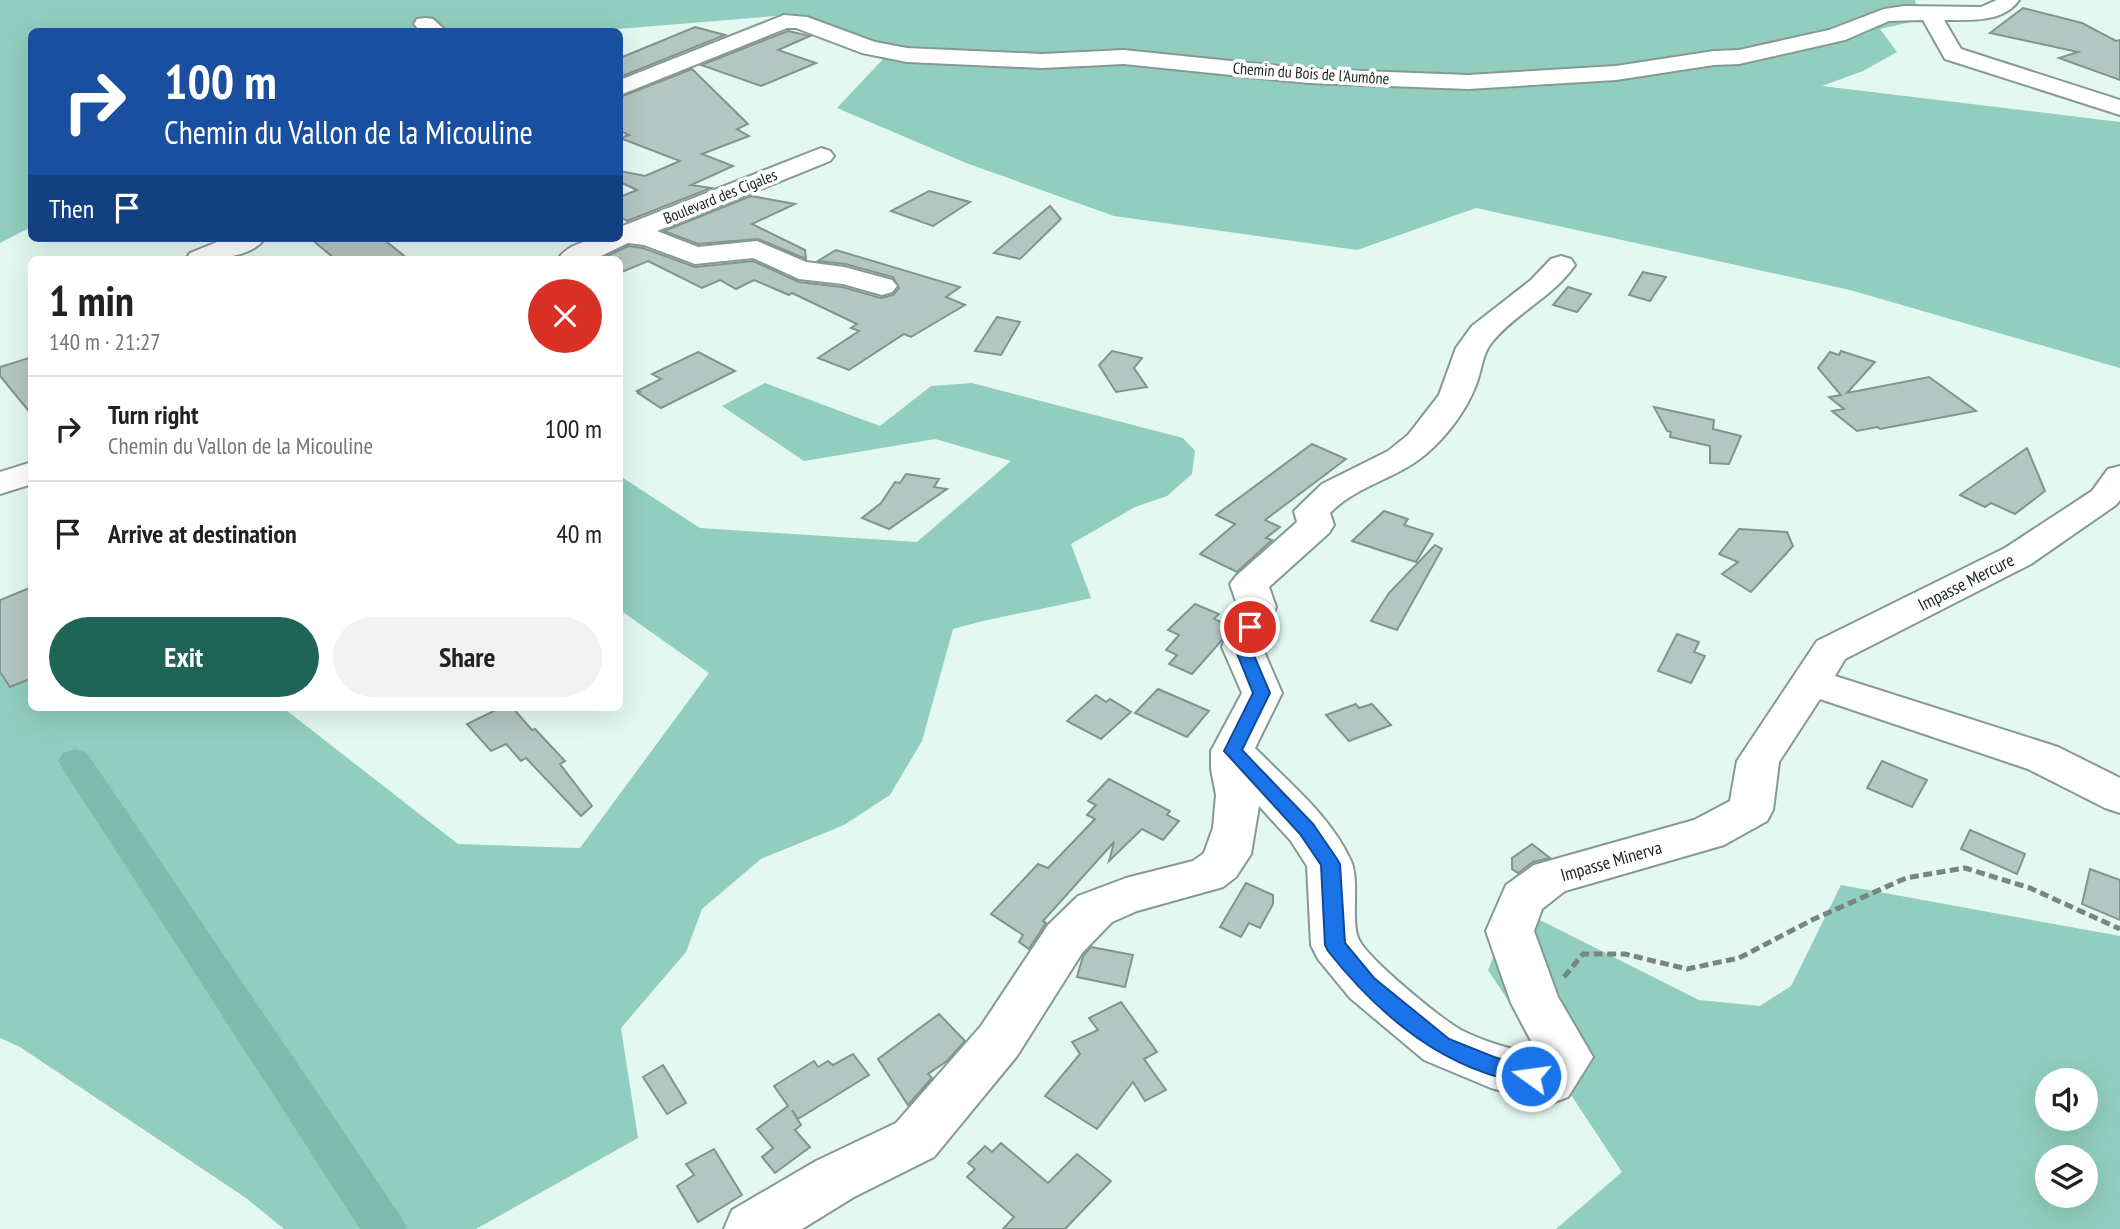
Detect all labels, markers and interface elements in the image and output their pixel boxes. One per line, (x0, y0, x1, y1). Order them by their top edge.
text: 100 m (164, 49, 277, 113)
icon: right (49, 56, 140, 147)
street label: Chemin du Bois de l'Aumône (1232, 58, 1390, 88)
text: Chemin du Vallon de la Micouline (164, 111, 533, 153)
street label: Boulevard des Cigales (660, 164, 780, 228)
icon: arrive (108, 189, 146, 227)
text: Then (49, 192, 94, 225)
text: 1 min (49, 273, 134, 328)
button: close (528, 279, 602, 353)
text: 140 m · 21:27 (49, 327, 161, 356)
text: Turn right (108, 398, 199, 431)
icon: right (49, 410, 87, 448)
text: 100 m (544, 412, 602, 445)
text: Chemin du Vallon de la Micouline (108, 431, 373, 460)
icon: arrive (49, 515, 87, 553)
text: Arrive at destination (108, 517, 297, 550)
text: 40 m (556, 517, 602, 550)
street label: Impasse Mercure (1914, 548, 2018, 616)
pin (1220, 597, 1280, 657)
icon: arrive (1231, 608, 1269, 646)
button: Exit (49, 617, 319, 697)
button: Share (333, 617, 602, 697)
street label: Impasse Minerva (1558, 836, 1664, 886)
position arrow (1494, 1039, 1568, 1113)
map controls (2035, 1068, 2098, 1208)
button: sound (2035, 1068, 2098, 1131)
button: layers (2035, 1145, 2098, 1208)

